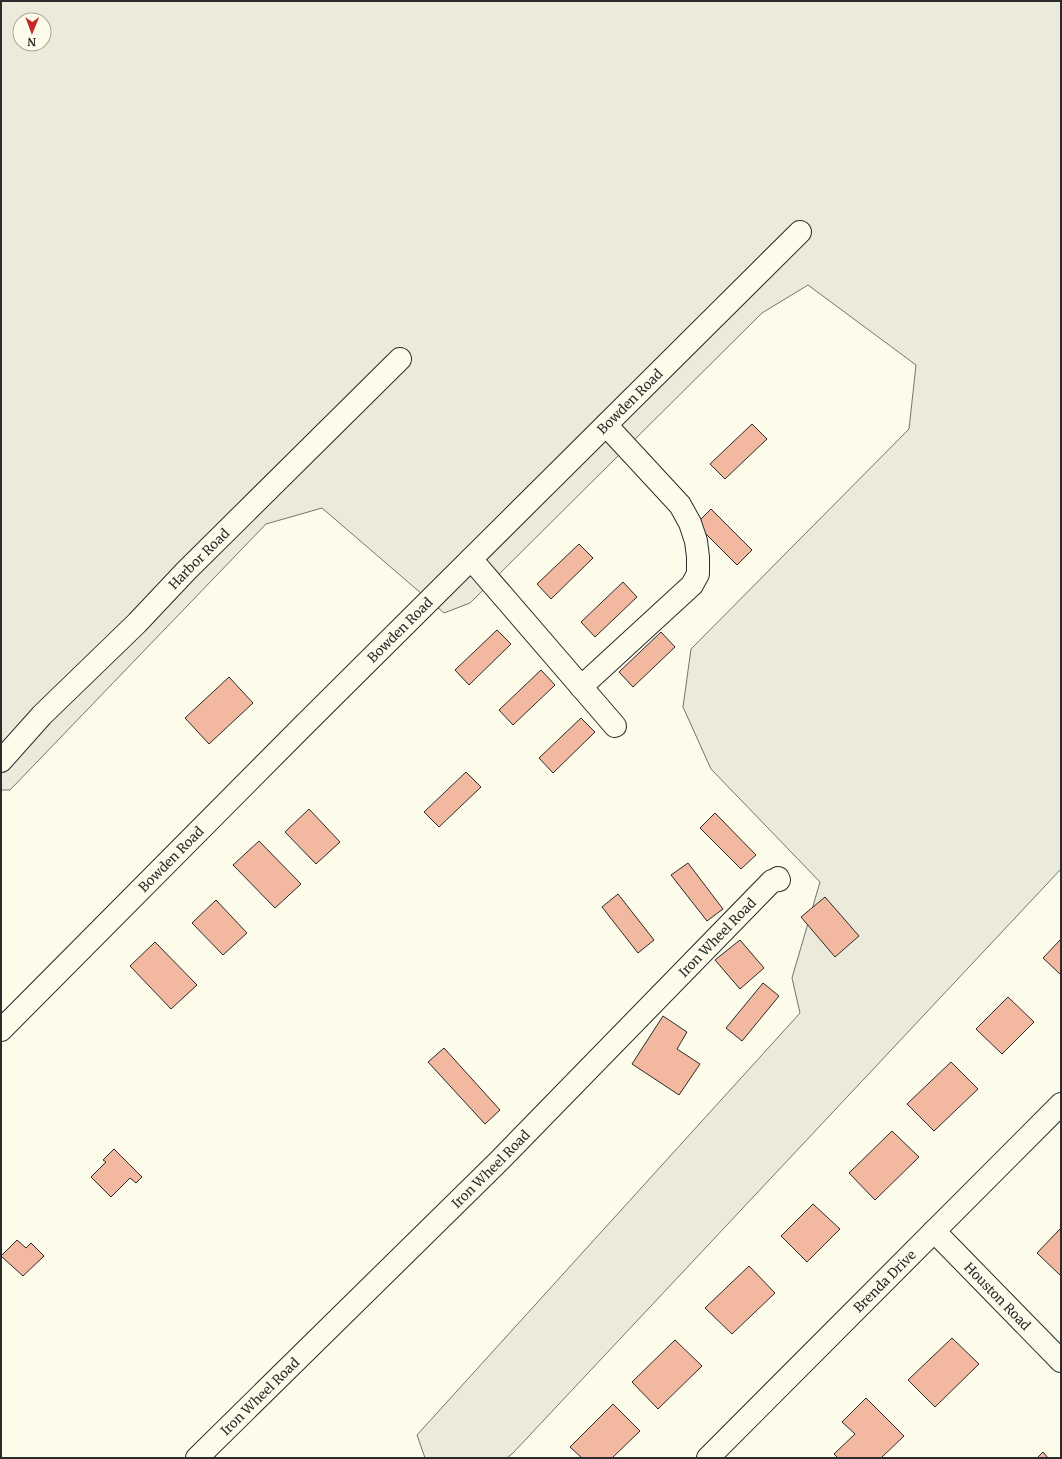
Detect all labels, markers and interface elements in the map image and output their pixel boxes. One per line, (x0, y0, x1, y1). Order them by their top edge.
north arrow (12, 12, 52, 52)
text: N (27, 35, 36, 49)
street label: Bowden Road (593, 365, 666, 438)
street label: Harbor Road (165, 525, 233, 593)
street label: Bowden Road (363, 593, 436, 666)
street label: Bowden Road (135, 823, 207, 895)
street label: Iron Wheel Road (675, 894, 760, 980)
street label: Iron Wheel Road (448, 1126, 533, 1212)
street label: Brenda Drive (850, 1246, 919, 1316)
street label: Houston Road (961, 1259, 1035, 1334)
street label: Iron Wheel Road (217, 1354, 303, 1439)

